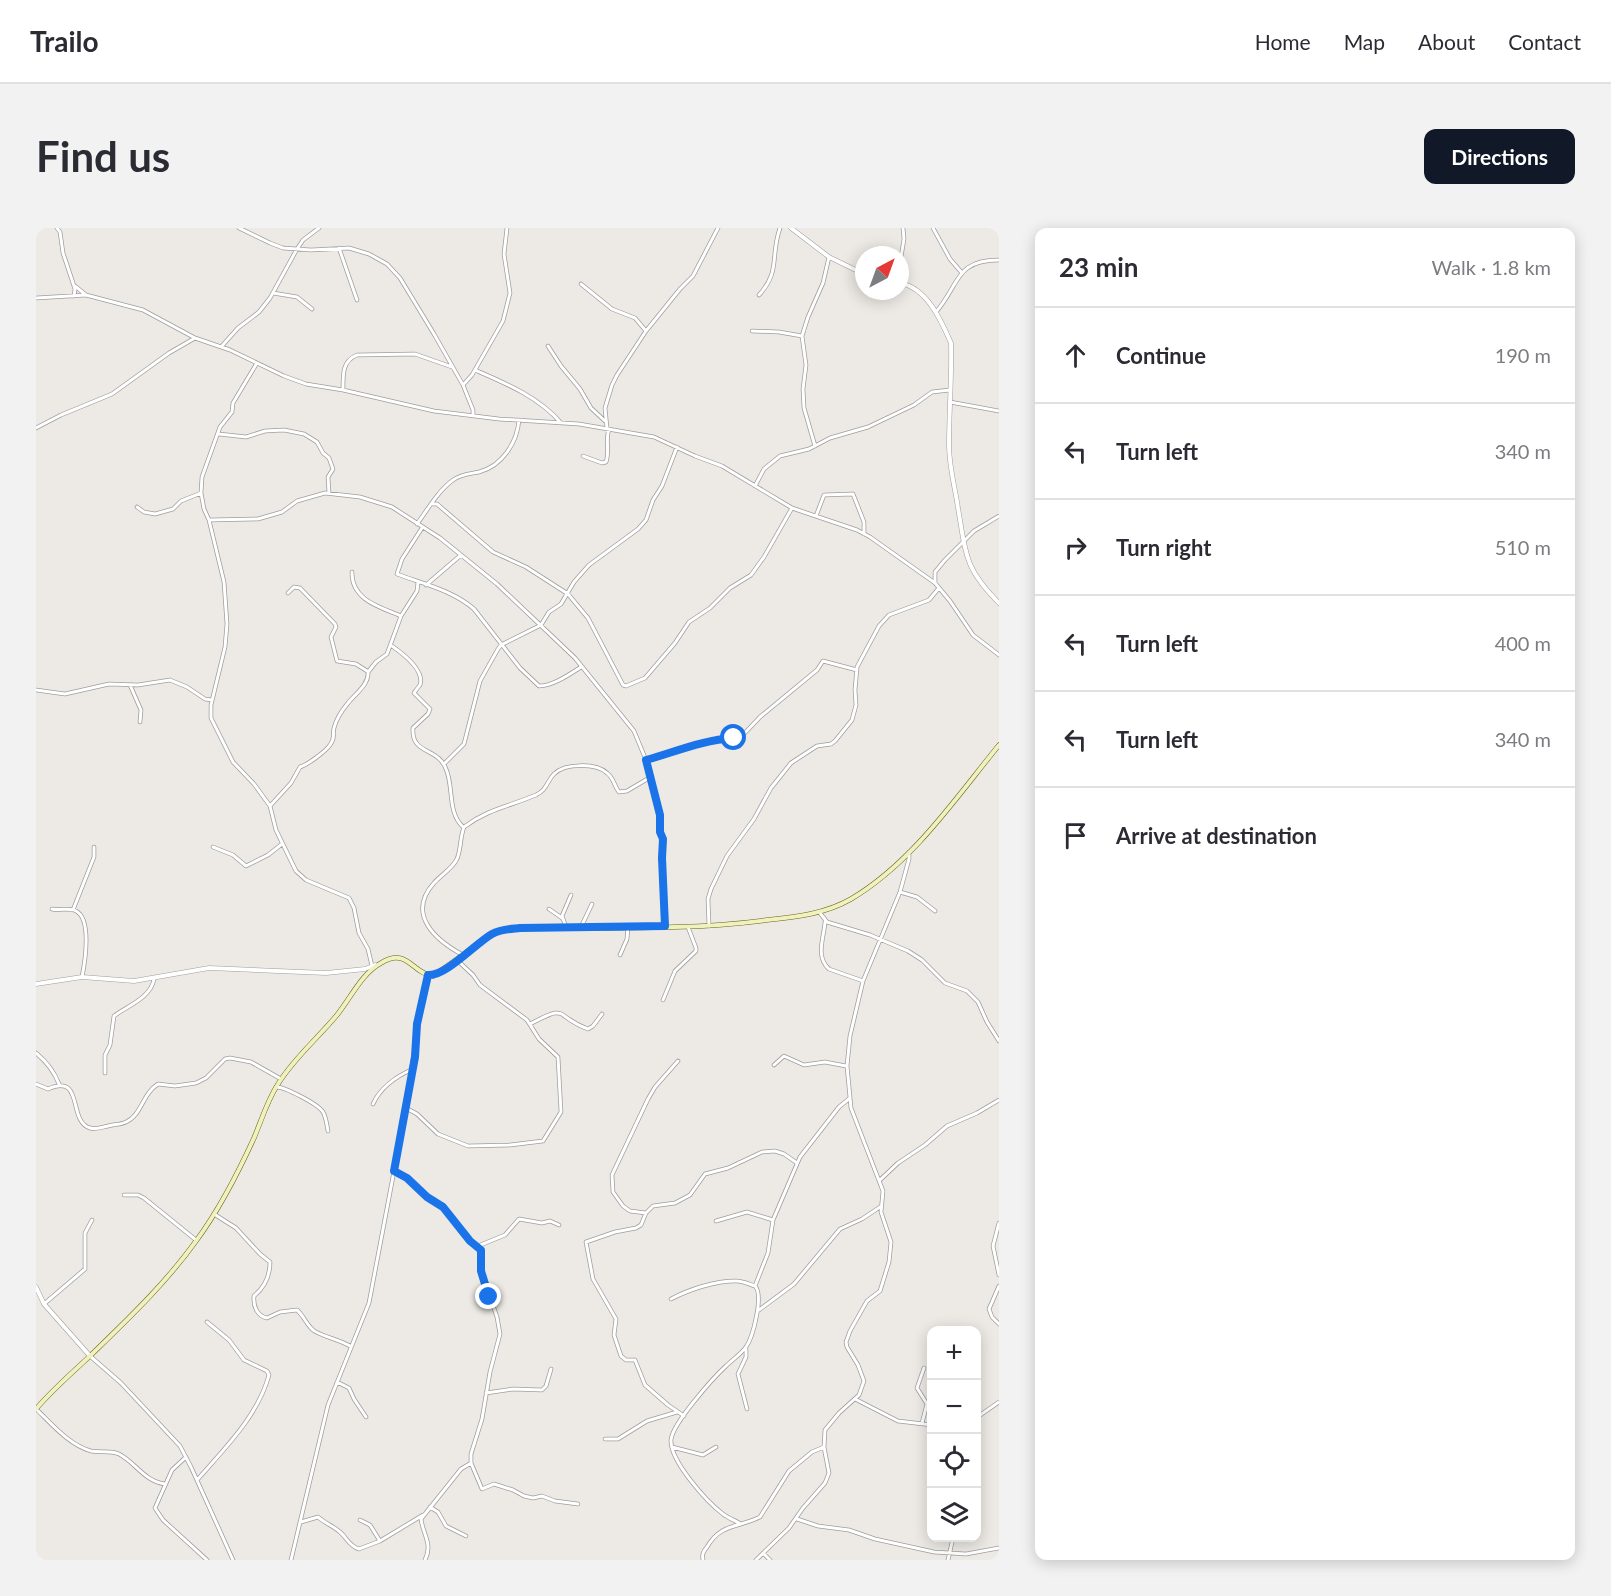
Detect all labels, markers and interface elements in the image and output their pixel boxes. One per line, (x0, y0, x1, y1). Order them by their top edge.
text: Trailo (30, 24, 99, 58)
text: Home (1255, 29, 1311, 54)
text: Map (1344, 29, 1385, 54)
text: About (1418, 29, 1475, 54)
text: Contact (1508, 29, 1581, 54)
button: Directions (1424, 129, 1575, 184)
text: Find us (36, 131, 170, 181)
north arrow (855, 246, 909, 300)
text: 23 min (1059, 251, 1139, 283)
text: Walk · 1.8 km (1432, 255, 1551, 279)
icon: ahead (1059, 339, 1092, 372)
text: Continue (1116, 342, 1206, 369)
text: 190 m (1495, 343, 1551, 367)
icon: left (1059, 435, 1092, 468)
text: Turn left (1116, 438, 1198, 465)
text: 340 m (1495, 439, 1551, 463)
icon: right (1059, 531, 1092, 564)
text: Turn right (1116, 534, 1211, 561)
text: 510 m (1495, 535, 1551, 559)
icon: left (1059, 627, 1092, 660)
text: Turn left (1116, 630, 1198, 657)
text: 400 m (1495, 631, 1551, 655)
icon: left (1059, 723, 1092, 756)
route start (720, 724, 746, 750)
text: Turn left (1116, 726, 1198, 753)
text: 340 m (1495, 727, 1551, 751)
icon: arrive (1059, 819, 1092, 852)
text: Arrive at destination (1116, 822, 1317, 849)
route end (475, 1283, 501, 1309)
map controls (927, 1326, 981, 1542)
button: + (927, 1326, 981, 1380)
button: − (927, 1380, 981, 1434)
button: locate (927, 1434, 981, 1488)
button: layers (927, 1488, 981, 1542)

